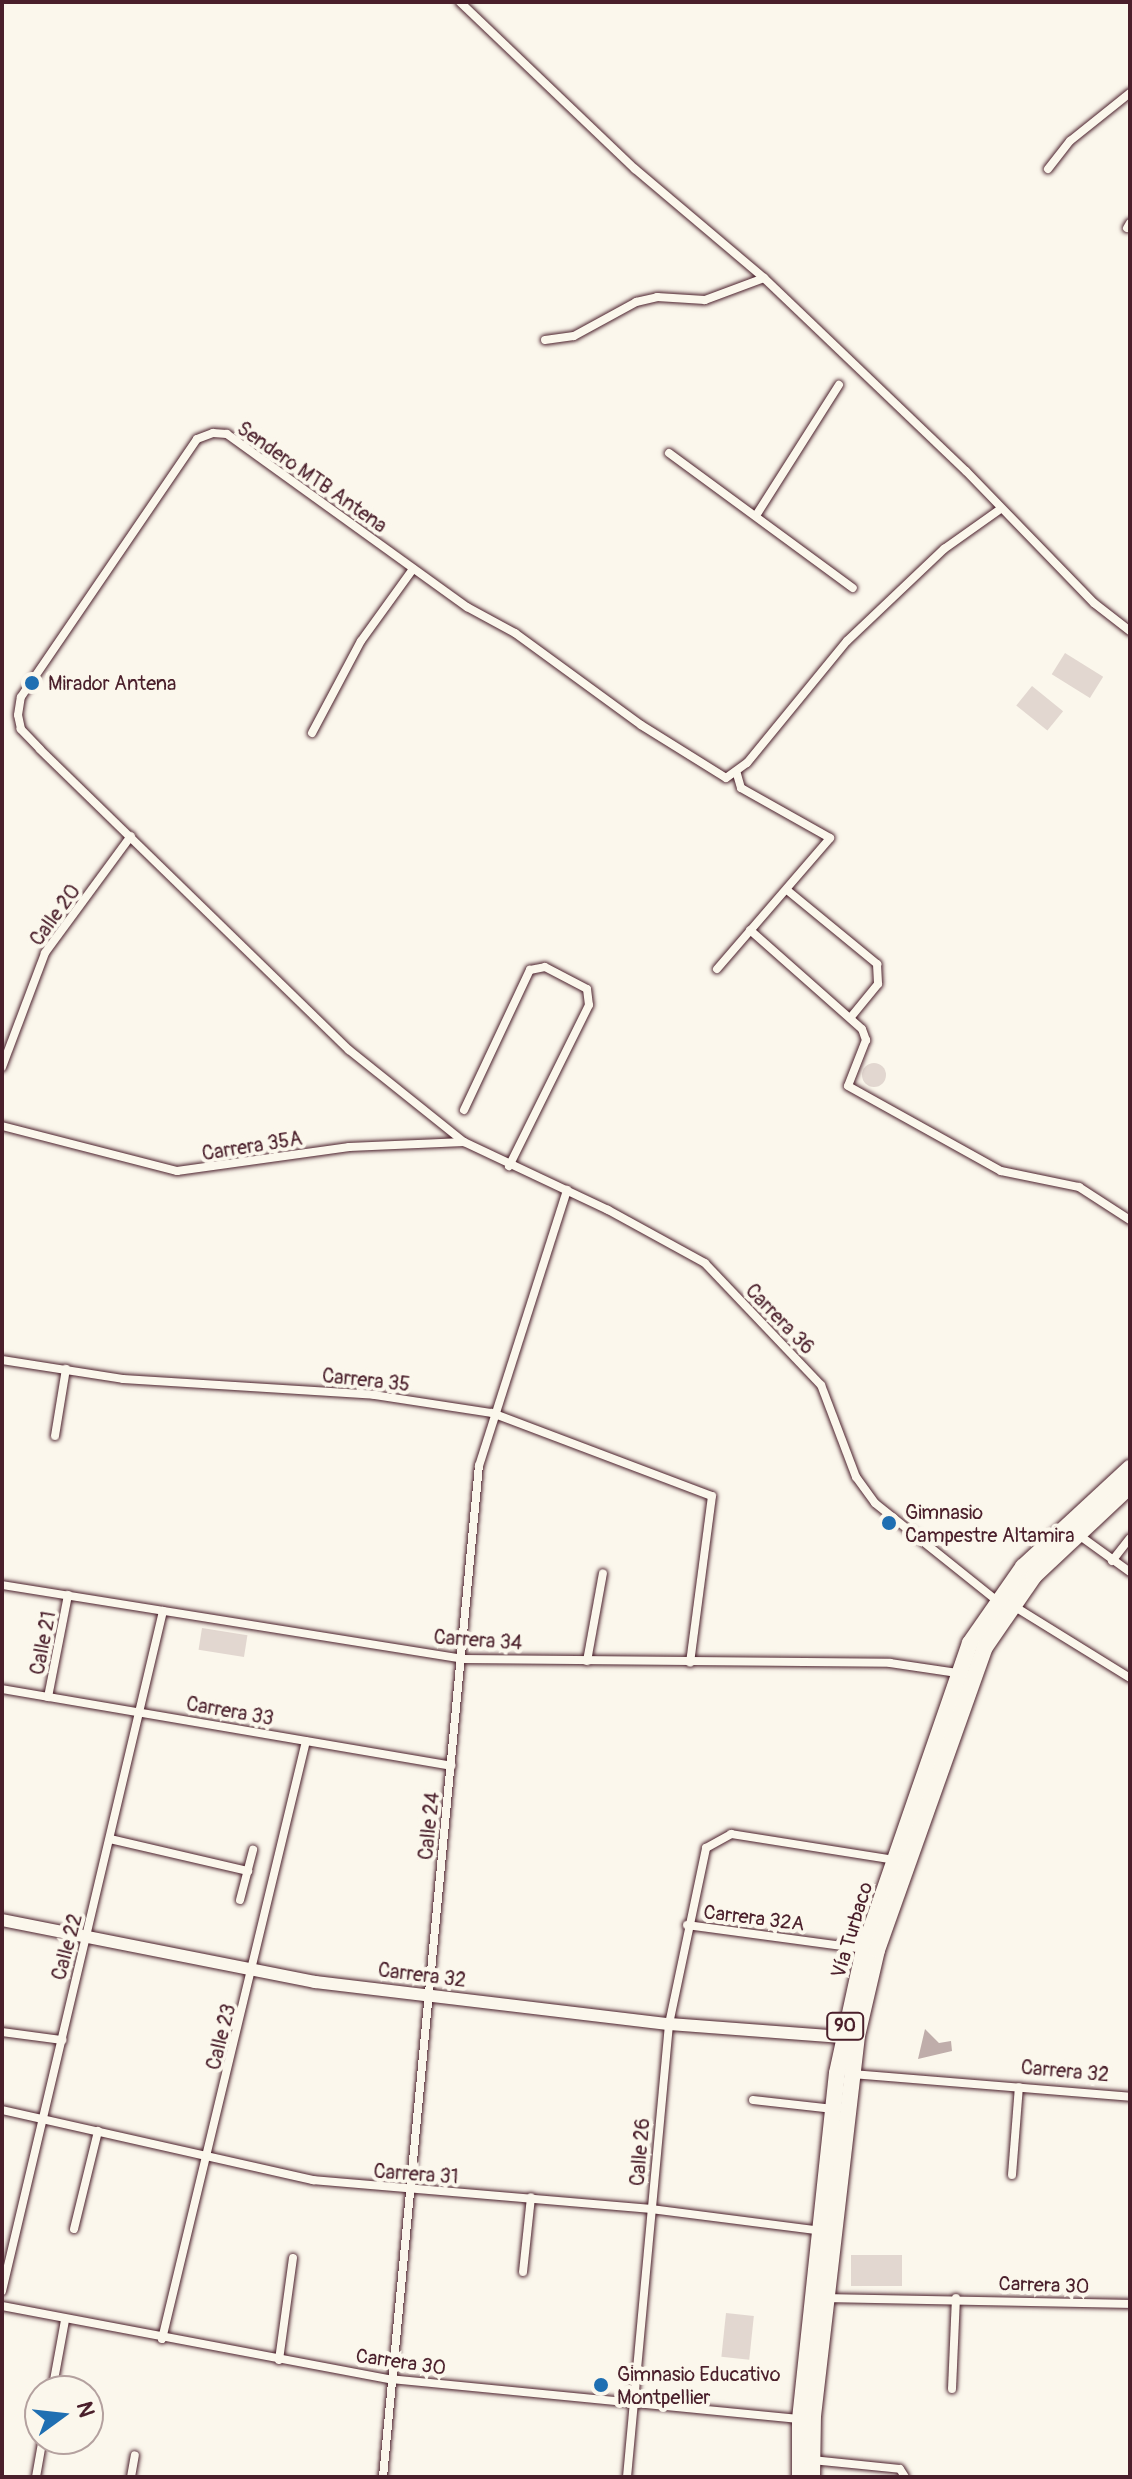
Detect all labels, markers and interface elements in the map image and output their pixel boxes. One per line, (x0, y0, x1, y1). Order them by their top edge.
street label: Sendero MTB Antena (232, 416, 392, 538)
place label: Mirador Antena (48, 671, 176, 695)
marker: Mirador Antena (23, 674, 41, 692)
street label: Calle 20 (25, 880, 85, 950)
street label: Carrera 35A (200, 1126, 304, 1166)
street label: Carrera 36 (740, 1279, 820, 1359)
street label: Carrera 35 (321, 1363, 411, 1397)
place label: Gimnasio Campestre Altamira (905, 1500, 1074, 1547)
marker: Gimnasio Campestre Altamira (880, 1514, 898, 1532)
street label: Calle 21 (25, 1609, 61, 1677)
street label: Carrera 34 (433, 1625, 523, 1655)
street label: Carrera 33 (184, 1692, 276, 1730)
street label: Calle 24 (414, 1791, 444, 1861)
street label: Vía Turbaco (826, 1879, 878, 1981)
street label: Carrera 32A (702, 1900, 806, 1936)
street label: Calle 22 (47, 1911, 87, 1983)
street label: Carrera 32 (377, 1958, 467, 1992)
street label: Calle 23 (201, 2002, 241, 2072)
road number: 90 (825, 2012, 865, 2040)
street label: Carrera 32 (1020, 2055, 1110, 2087)
street label: Calle 26 (625, 2117, 655, 2187)
street label: Carrera 31 (373, 2159, 459, 2189)
street label: Carrera 30 (998, 2271, 1090, 2299)
street label: Carrera 30 (354, 2344, 448, 2380)
place label: Gimnasio Educativo Montpellier (617, 2362, 780, 2409)
north arrow (24, 2375, 104, 2455)
marker: Gimnasio Educativo Montpellier (592, 2376, 610, 2394)
text: N (70, 2398, 101, 2420)

